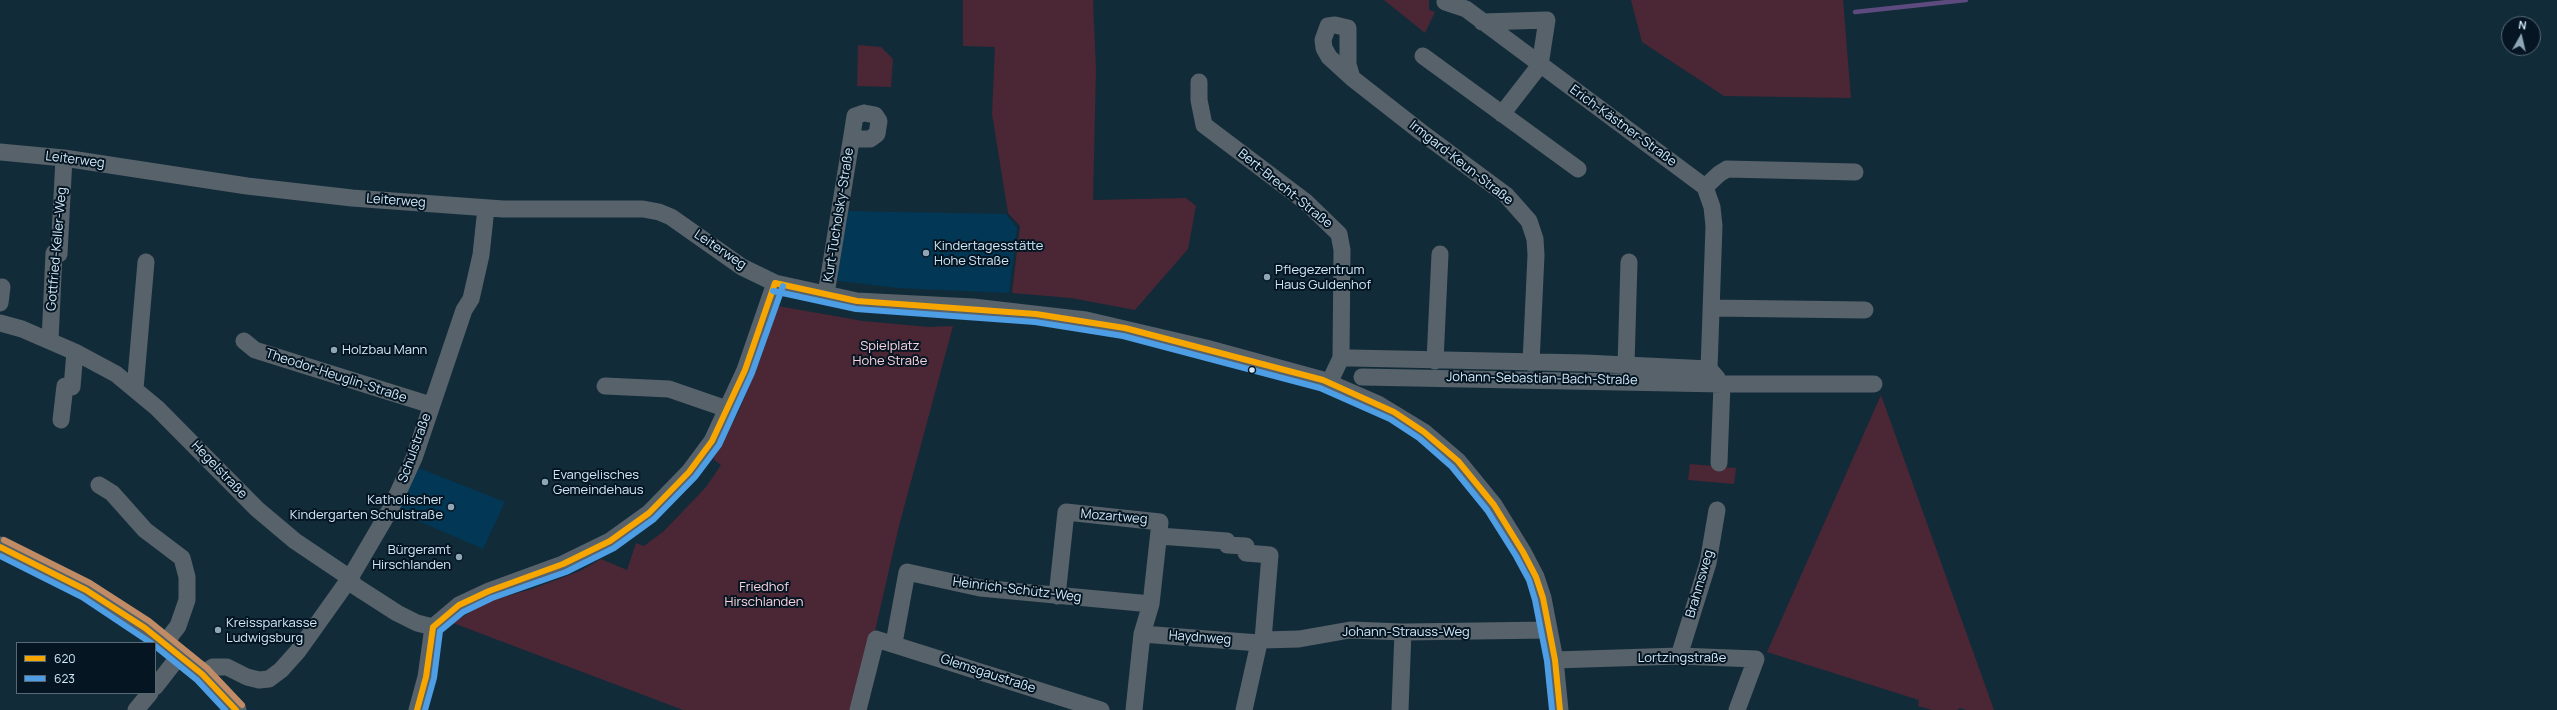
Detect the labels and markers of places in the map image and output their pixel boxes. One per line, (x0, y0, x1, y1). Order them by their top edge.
place label: Kindertagesstätte Hohe Straße (934, 238, 1043, 269)
marker: Kindertagesstätte Hohe Straße (921, 248, 931, 258)
place label: Pflegezentrum Haus Guldenhof (1275, 262, 1371, 293)
marker: Pflegezentrum Haus Guldenhof (1262, 272, 1272, 282)
place label: Holzbau Mann (342, 342, 427, 358)
marker: Holzbau Mann (329, 345, 339, 355)
unlabelled marker (1247, 365, 1257, 375)
place label: Evangelisches Gemeindehaus (553, 467, 644, 498)
marker: Evangelisches Gemeindehaus (540, 477, 550, 487)
place label: Katholischer Kindergarten Schulstraße (290, 492, 443, 523)
marker: Katholischer Kindergarten Schulstraße (446, 502, 456, 512)
place label: Bürgeramt Hirschlanden (372, 542, 451, 573)
marker: Bürgeramt Hirschlanden (454, 552, 464, 562)
place label: Kreissparkasse Ludwigsburg (226, 615, 317, 646)
marker: Kreissparkasse Ludwigsburg (213, 625, 223, 635)

